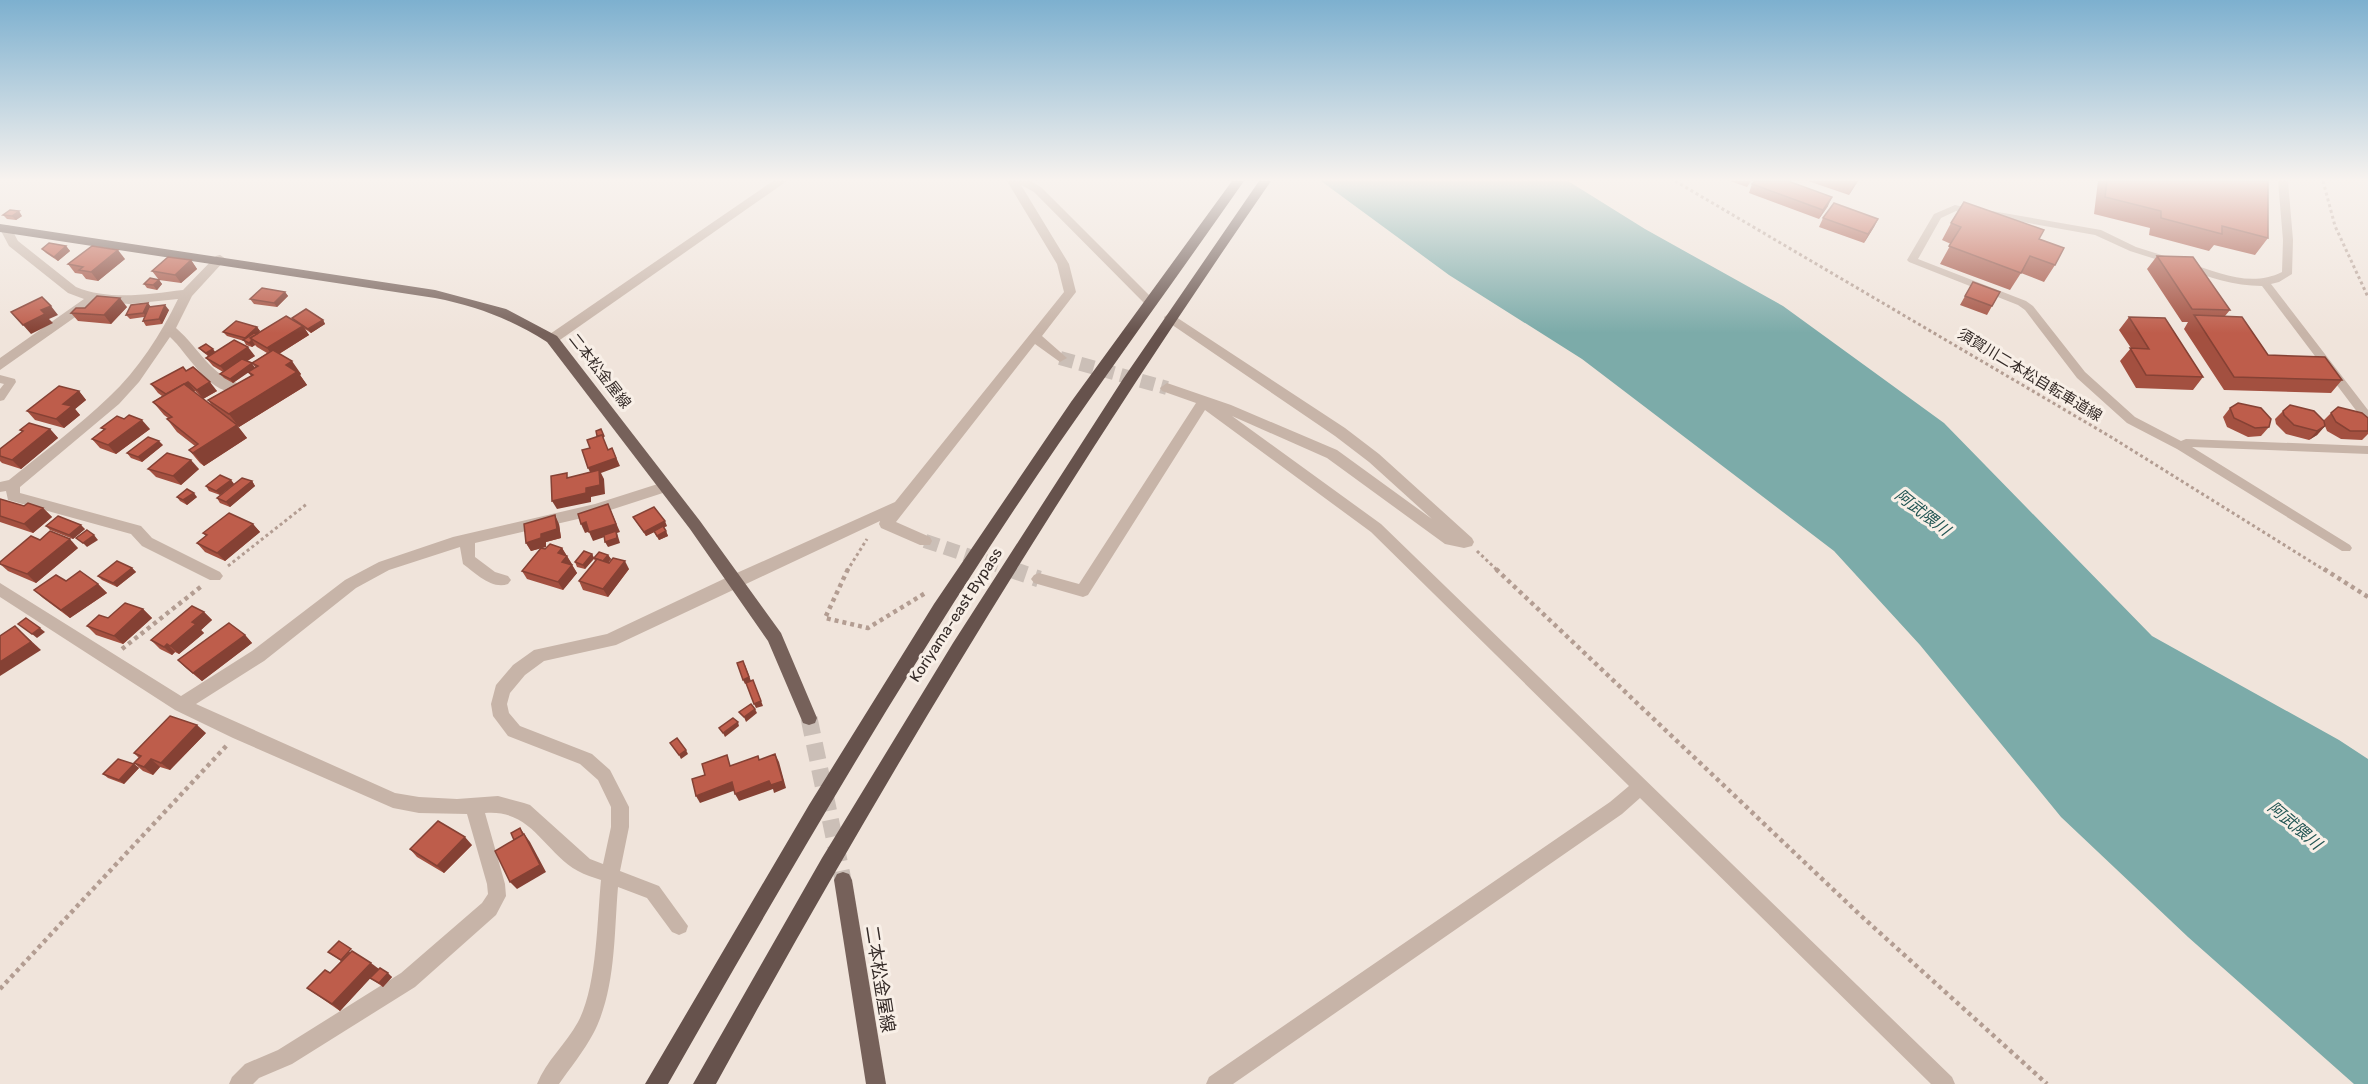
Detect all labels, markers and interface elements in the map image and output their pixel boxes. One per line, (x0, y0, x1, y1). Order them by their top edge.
street label: 須賀川二本松自転車道線 (1955, 325, 2105, 425)
street label: 二本松金屋線 (565, 330, 635, 412)
water label: 阿武隈川 (1892, 485, 1955, 541)
street label: Koriyama-east Bypass (906, 544, 1006, 685)
water label: 阿武隈川 (2264, 798, 2327, 855)
street label: 二本松金屋線 (861, 924, 899, 1034)

